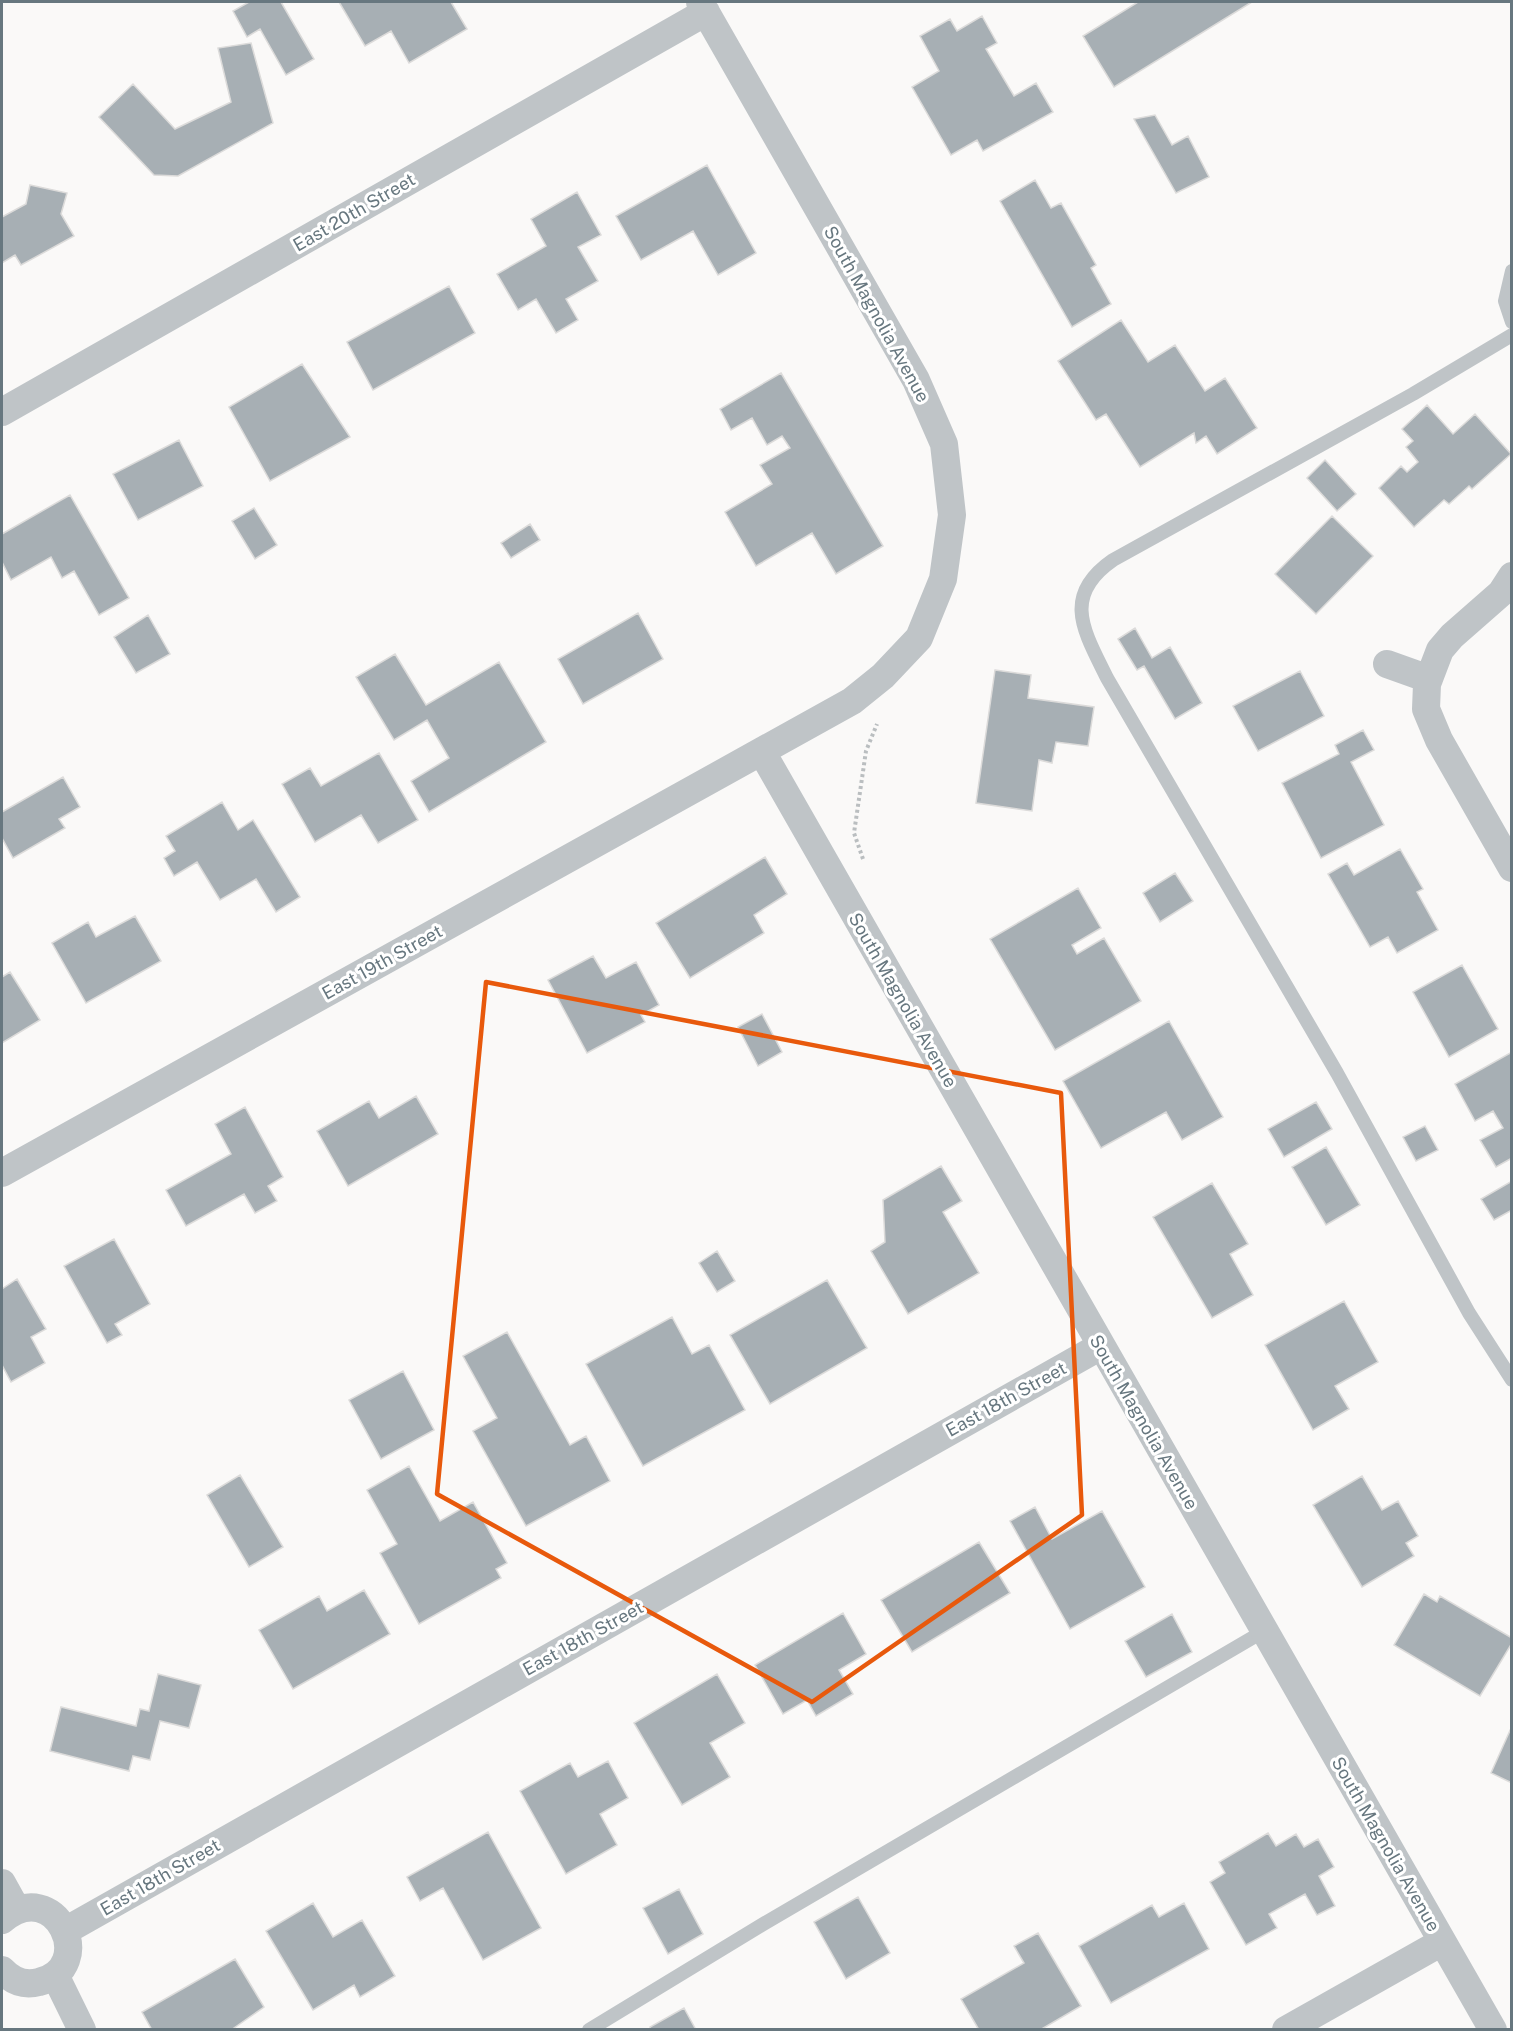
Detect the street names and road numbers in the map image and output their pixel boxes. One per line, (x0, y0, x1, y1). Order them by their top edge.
street label: East 20th Street (289, 169, 419, 255)
street label: South Magnolia Avenue (820, 222, 934, 406)
street label: South Magnolia Avenue (844, 909, 962, 1091)
street label: East 19th Street (318, 920, 446, 1004)
street label: South Magnolia Avenue (1085, 1331, 1203, 1513)
street label: East 18th Street (942, 1357, 1070, 1441)
street label: East 18th Street (519, 1596, 647, 1680)
street label: South Magnolia Avenue (1327, 1753, 1445, 1935)
street label: East 18th Street (97, 1834, 223, 1920)

